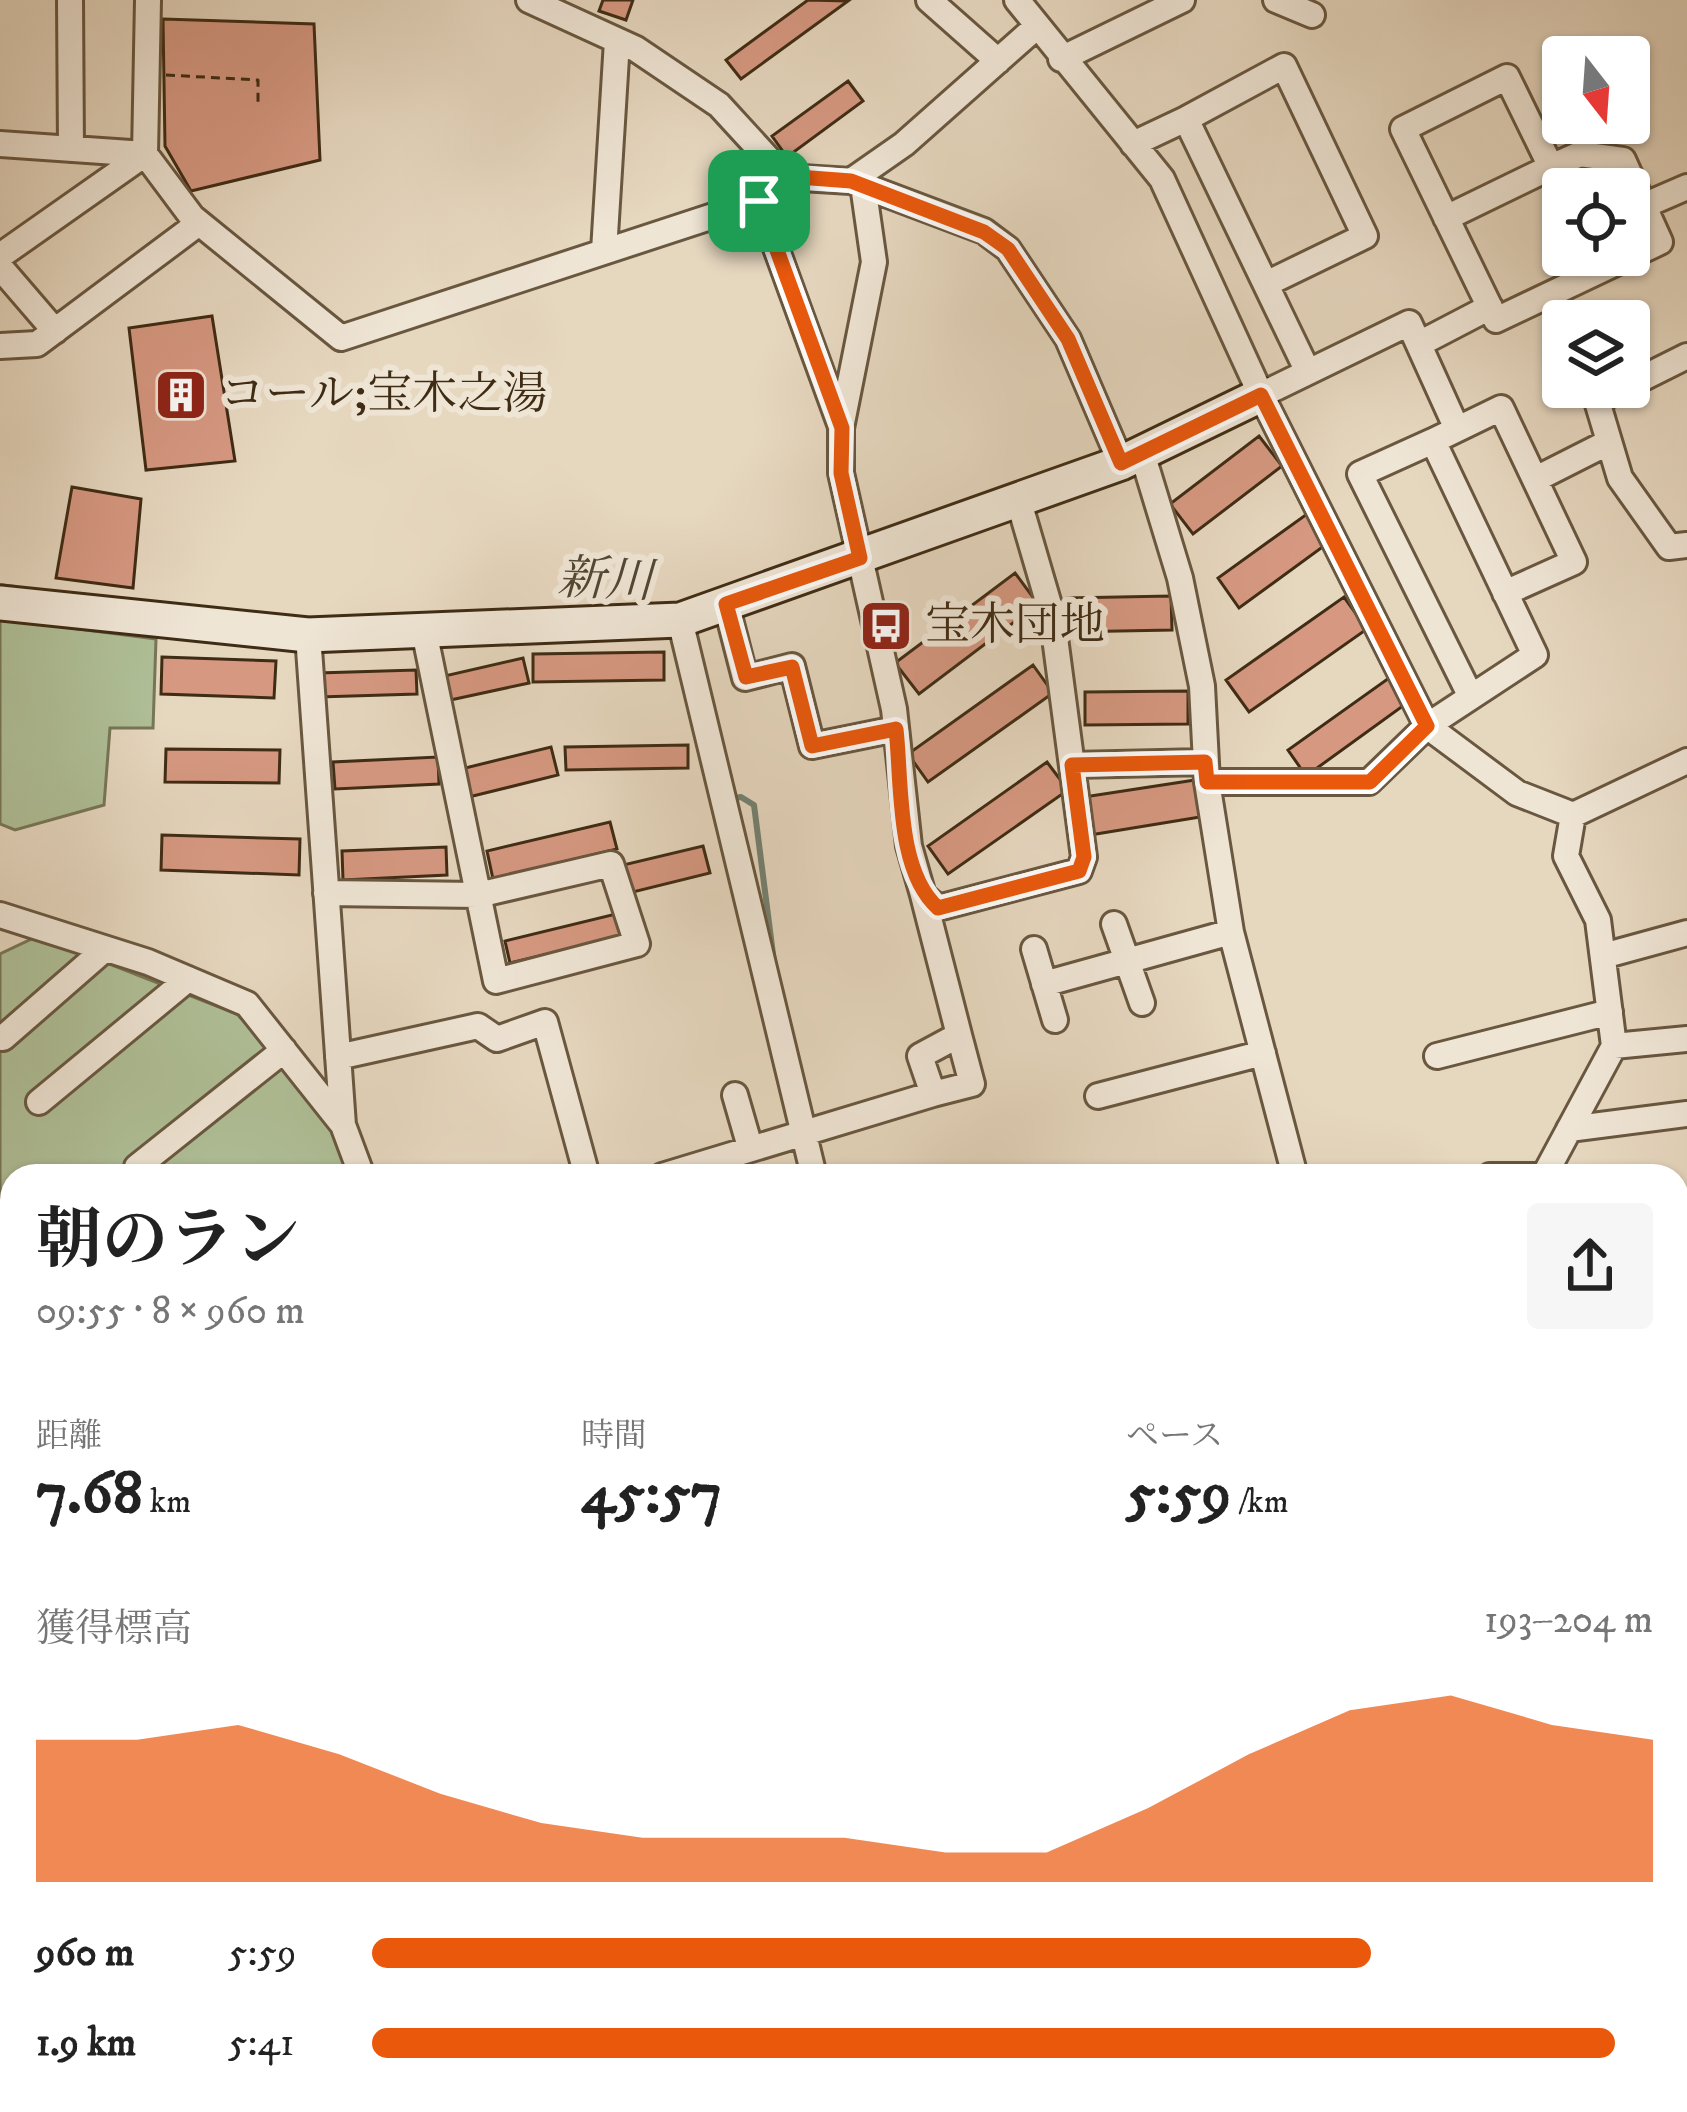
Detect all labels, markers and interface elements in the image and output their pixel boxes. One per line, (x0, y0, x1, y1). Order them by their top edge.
north arrow (1542, 36, 1650, 144)
map controls (1542, 36, 1650, 408)
pin (708, 150, 810, 252)
icon: arrive (726, 168, 792, 234)
button: locate (1542, 168, 1650, 276)
button: layers (1542, 300, 1650, 408)
building icon: コール;宝木之湯 (153, 367, 209, 423)
place label: コール;宝木之湯 (220, 367, 547, 423)
water label: 新川 (556, 549, 659, 613)
bus stop icon: 宝木団地 (858, 598, 914, 654)
place label: 宝木団地 (925, 598, 1105, 654)
text: 朝のラン (36, 1201, 300, 1283)
button: share (1527, 1203, 1653, 1329)
text: 09:55 · 8 × 960 m (36, 1287, 305, 1336)
text: 距離 (36, 1416, 102, 1457)
text: 時間 (581, 1416, 647, 1457)
text: ペース (1126, 1416, 1223, 1457)
text: 7.68 (36, 1457, 143, 1532)
text: 45:57 (581, 1457, 722, 1532)
text: 5:59 (1126, 1457, 1231, 1532)
text: km (143, 1482, 191, 1523)
text: /km (1231, 1482, 1288, 1523)
text: 193–204 m (1484, 1596, 1653, 1645)
text: 獲得標高 (36, 1605, 192, 1654)
text: 960 m (36, 1929, 134, 1978)
text: 5:59 (228, 1929, 296, 1978)
text: 1.9 km (36, 2019, 136, 2068)
text: 5:41 (228, 2019, 294, 2068)

